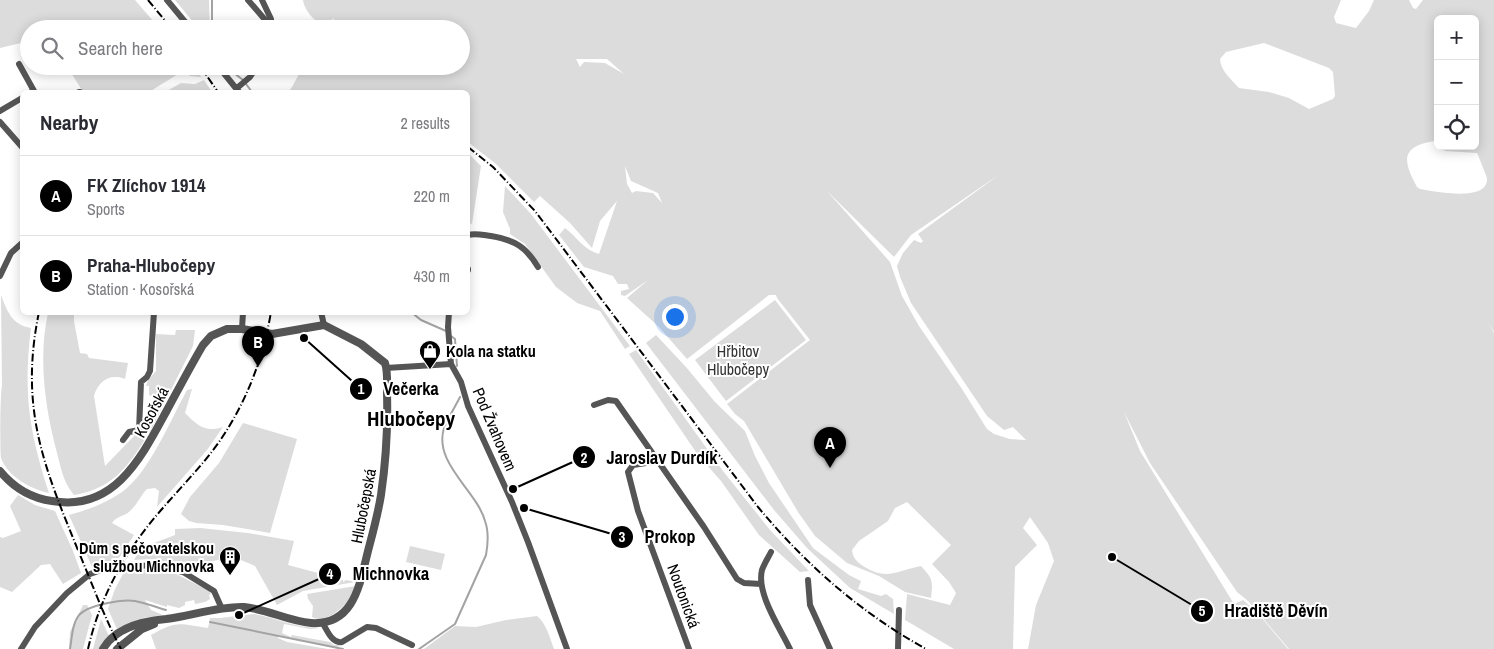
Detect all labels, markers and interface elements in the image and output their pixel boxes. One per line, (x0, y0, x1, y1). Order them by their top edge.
map controls (1434, 15, 1479, 150)
button: + (1434, 15, 1479, 60)
search box (20, 20, 470, 75)
icon: search (38, 34, 66, 62)
text: Search here (78, 35, 163, 61)
button: − (1434, 60, 1479, 105)
button: locate (1434, 105, 1479, 150)
text: Nearby (40, 108, 98, 137)
text: 2 results (400, 112, 450, 134)
text: FK Zlíchov 1914 (87, 172, 206, 198)
text: A (51, 185, 61, 207)
text: 220 m (414, 185, 450, 207)
text: Sports (87, 198, 125, 220)
text: Praha-Hlubočepy (87, 252, 215, 278)
text: B (51, 265, 61, 287)
text: 430 m (414, 265, 450, 287)
text: Station · Kosořská (87, 278, 194, 300)
your location (662, 304, 688, 330)
pin: B (242, 326, 274, 367)
shop icon: Kola na statku (418, 339, 442, 370)
place label: Kola na statku (446, 340, 536, 362)
park label: Hřbitov Hlubočepy (707, 340, 769, 380)
callout: Večerka (348, 373, 449, 406)
text: Večerka (383, 376, 440, 401)
text: 1 (358, 378, 365, 399)
street label: Kosořská (128, 382, 174, 441)
street label: Pod Žvahovem (468, 384, 522, 474)
district label: Hlubočepy (367, 404, 455, 433)
pin: A (814, 427, 846, 468)
callout: Jaroslav Durdík (572, 441, 728, 474)
text: Jaroslav Durdík (607, 445, 718, 470)
text: 2 (581, 447, 588, 468)
street label: Hlubočepská (345, 466, 381, 545)
callout: Prokop (610, 520, 706, 553)
text: Prokop (645, 524, 695, 549)
text: 3 (619, 526, 626, 547)
place label: Dům s pečovatelskou službou Michnovka (79, 537, 215, 577)
building icon: Dům s pečovatelskou službou Michnovka (218, 545, 242, 576)
callout: Michnovka (318, 557, 439, 590)
text: Michnovka (353, 561, 430, 586)
street label: Noutonická (662, 561, 706, 632)
text: 4 (327, 563, 334, 584)
callout: Hradiště Děvín (1189, 595, 1337, 628)
text: Hradiště Děvín (1224, 598, 1328, 623)
text: 5 (1199, 600, 1206, 621)

